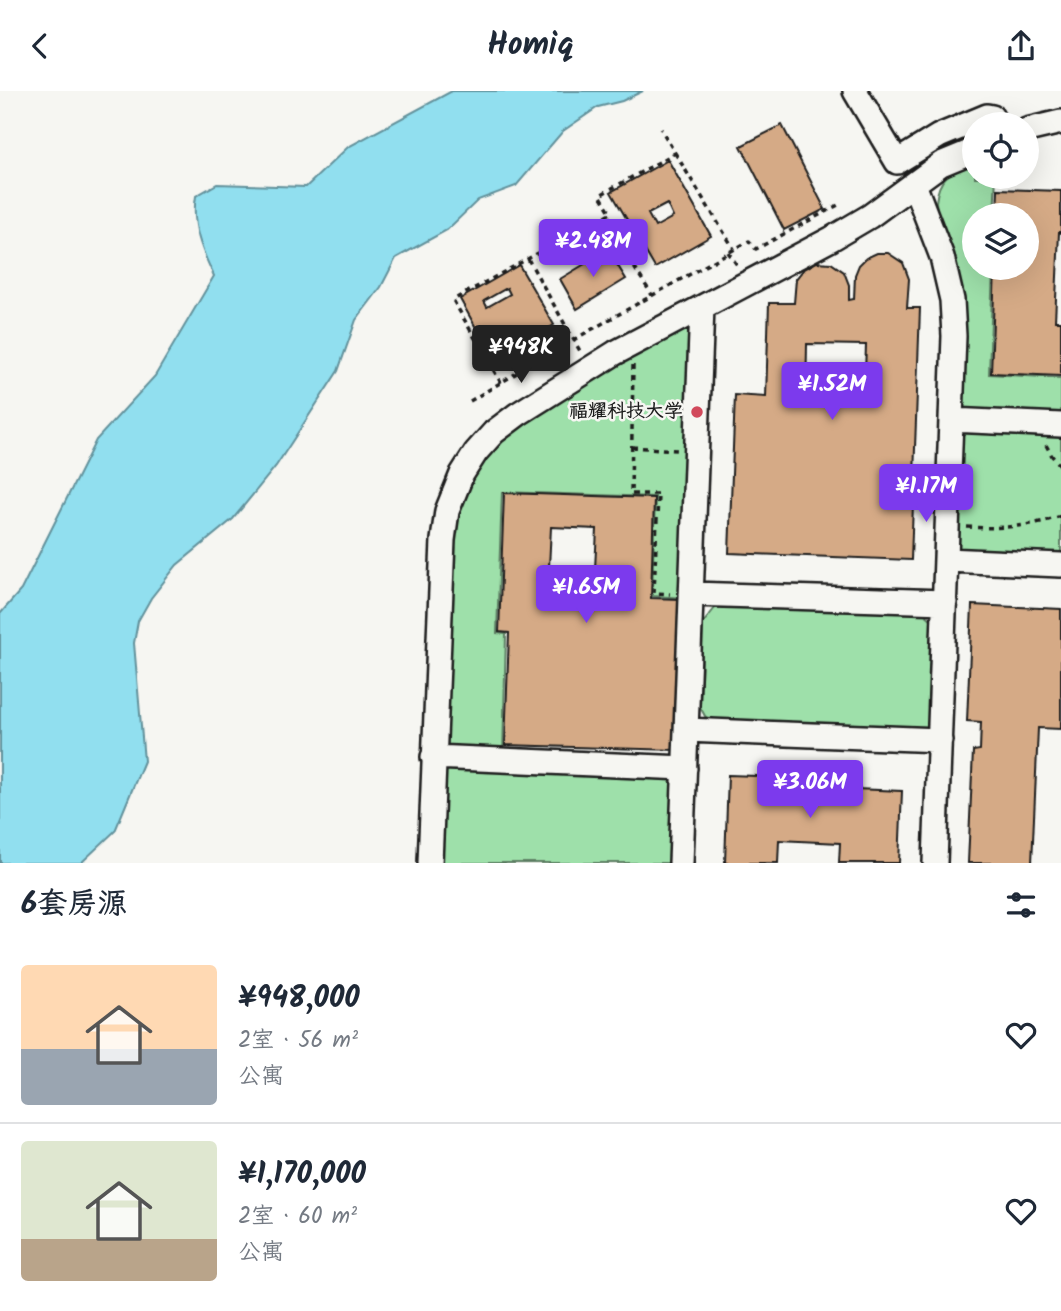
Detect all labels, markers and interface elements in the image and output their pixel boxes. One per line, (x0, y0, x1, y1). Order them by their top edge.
text: Homiq (487, 20, 574, 71)
icon: back (21, 27, 59, 65)
icon: share (1002, 27, 1040, 65)
map controls (962, 112, 1039, 280)
button: locate (962, 112, 1039, 189)
button: layers (962, 203, 1039, 280)
pin: ¥2.48M (536, 219, 650, 279)
text: ¥2.48M (555, 224, 631, 260)
pin: ¥948K (472, 325, 570, 385)
text: ¥948K (488, 330, 554, 366)
pin: ¥1.52M (775, 363, 889, 422)
text: ¥1.52M (798, 367, 866, 403)
place label: 福耀科技大学 (569, 397, 683, 427)
marker: 福耀科技大学 (689, 404, 705, 420)
pin: ¥1.17M (869, 465, 983, 524)
text: ¥1.17M (895, 469, 957, 505)
pin: ¥1.65M (529, 566, 643, 625)
text: ¥1.65M (552, 570, 620, 606)
pin: ¥3.06M (753, 761, 867, 820)
text: ¥3.06M (773, 765, 847, 801)
text: 6套房源 (21, 881, 127, 929)
icon: filters (1002, 886, 1040, 924)
text: ¥948,000 (238, 975, 360, 1023)
icon: home (77, 993, 161, 1077)
icon: heart (1002, 1016, 1040, 1054)
text: 2室 · 56 m² (238, 1023, 358, 1059)
text: 公寓 (238, 1059, 284, 1095)
text: ¥1,170,000 (238, 1151, 366, 1199)
icon: home (77, 1169, 161, 1253)
icon: heart (1002, 1192, 1040, 1230)
text: 2室 · 60 m² (238, 1199, 357, 1235)
text: 公寓 (238, 1235, 284, 1271)

